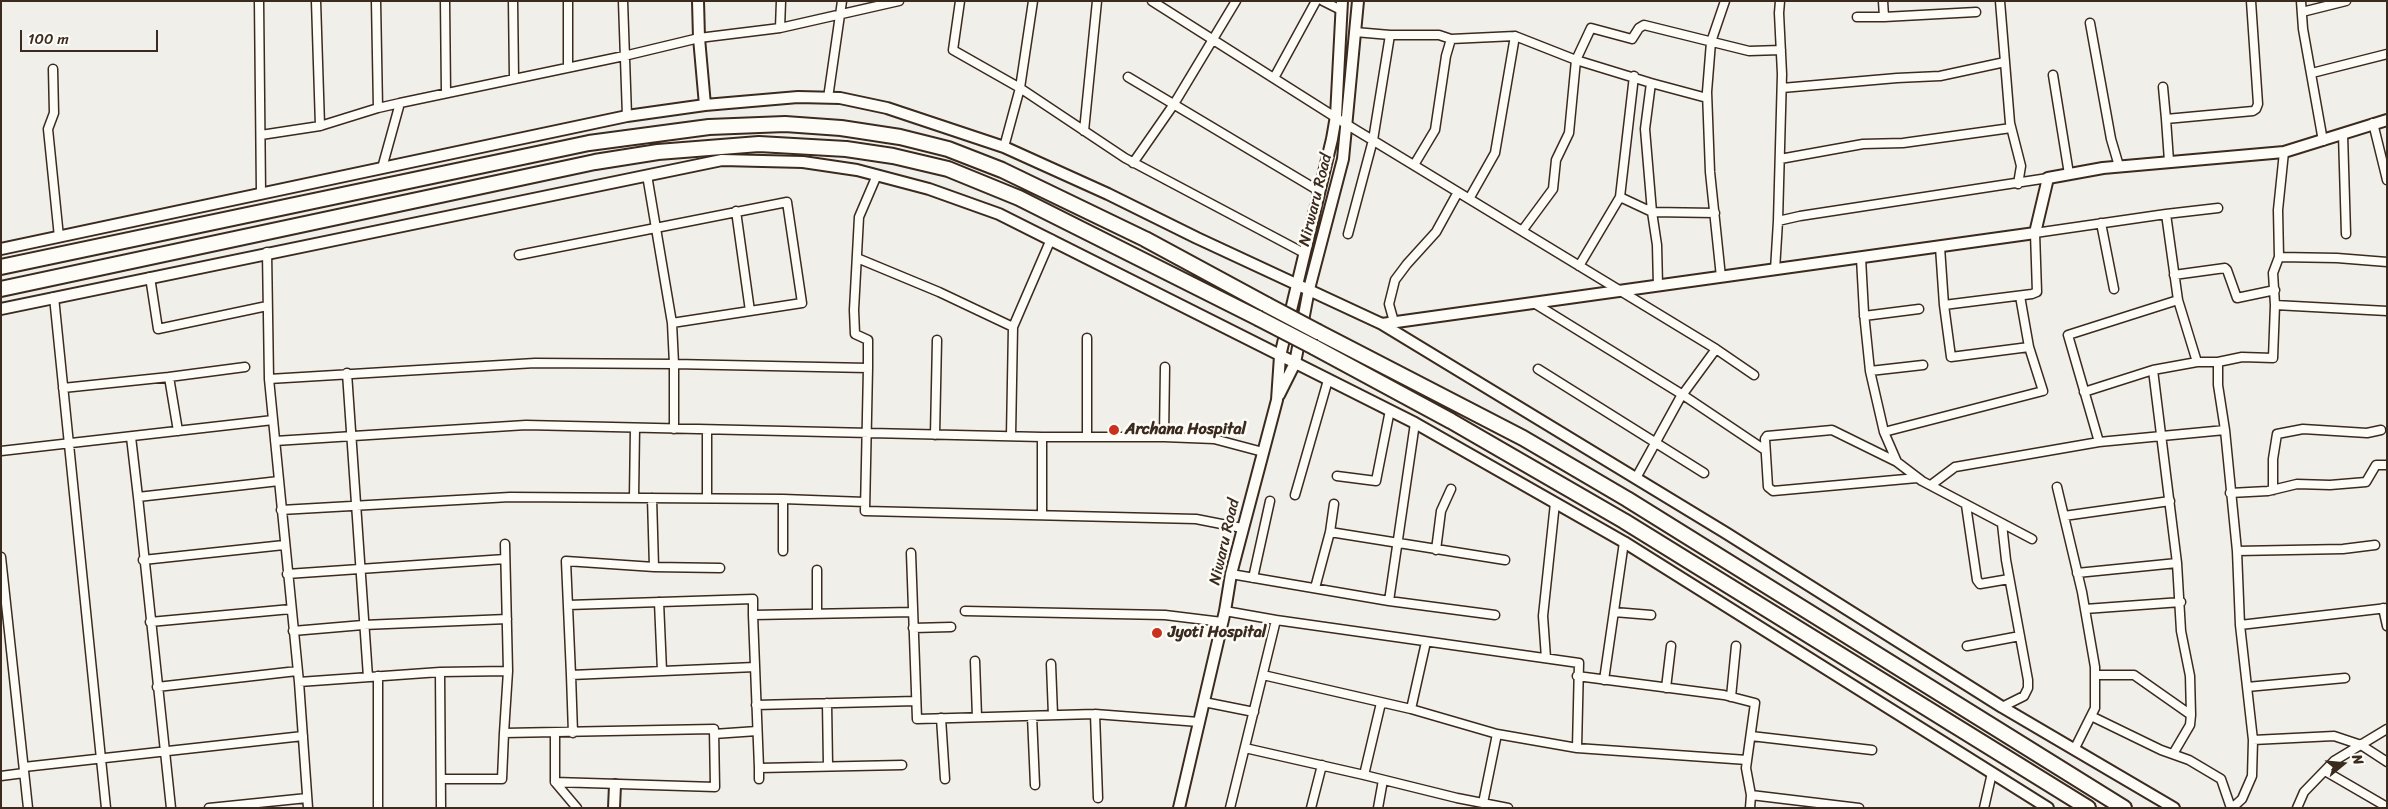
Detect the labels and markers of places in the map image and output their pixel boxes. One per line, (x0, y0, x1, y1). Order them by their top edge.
place label: Archana Hospital (1125, 420, 1246, 440)
marker: Archana Hospital (1107, 423, 1121, 437)
place label: Jyoti Hospital (1168, 623, 1266, 643)
marker: Jyoti Hospital (1150, 626, 1164, 640)

